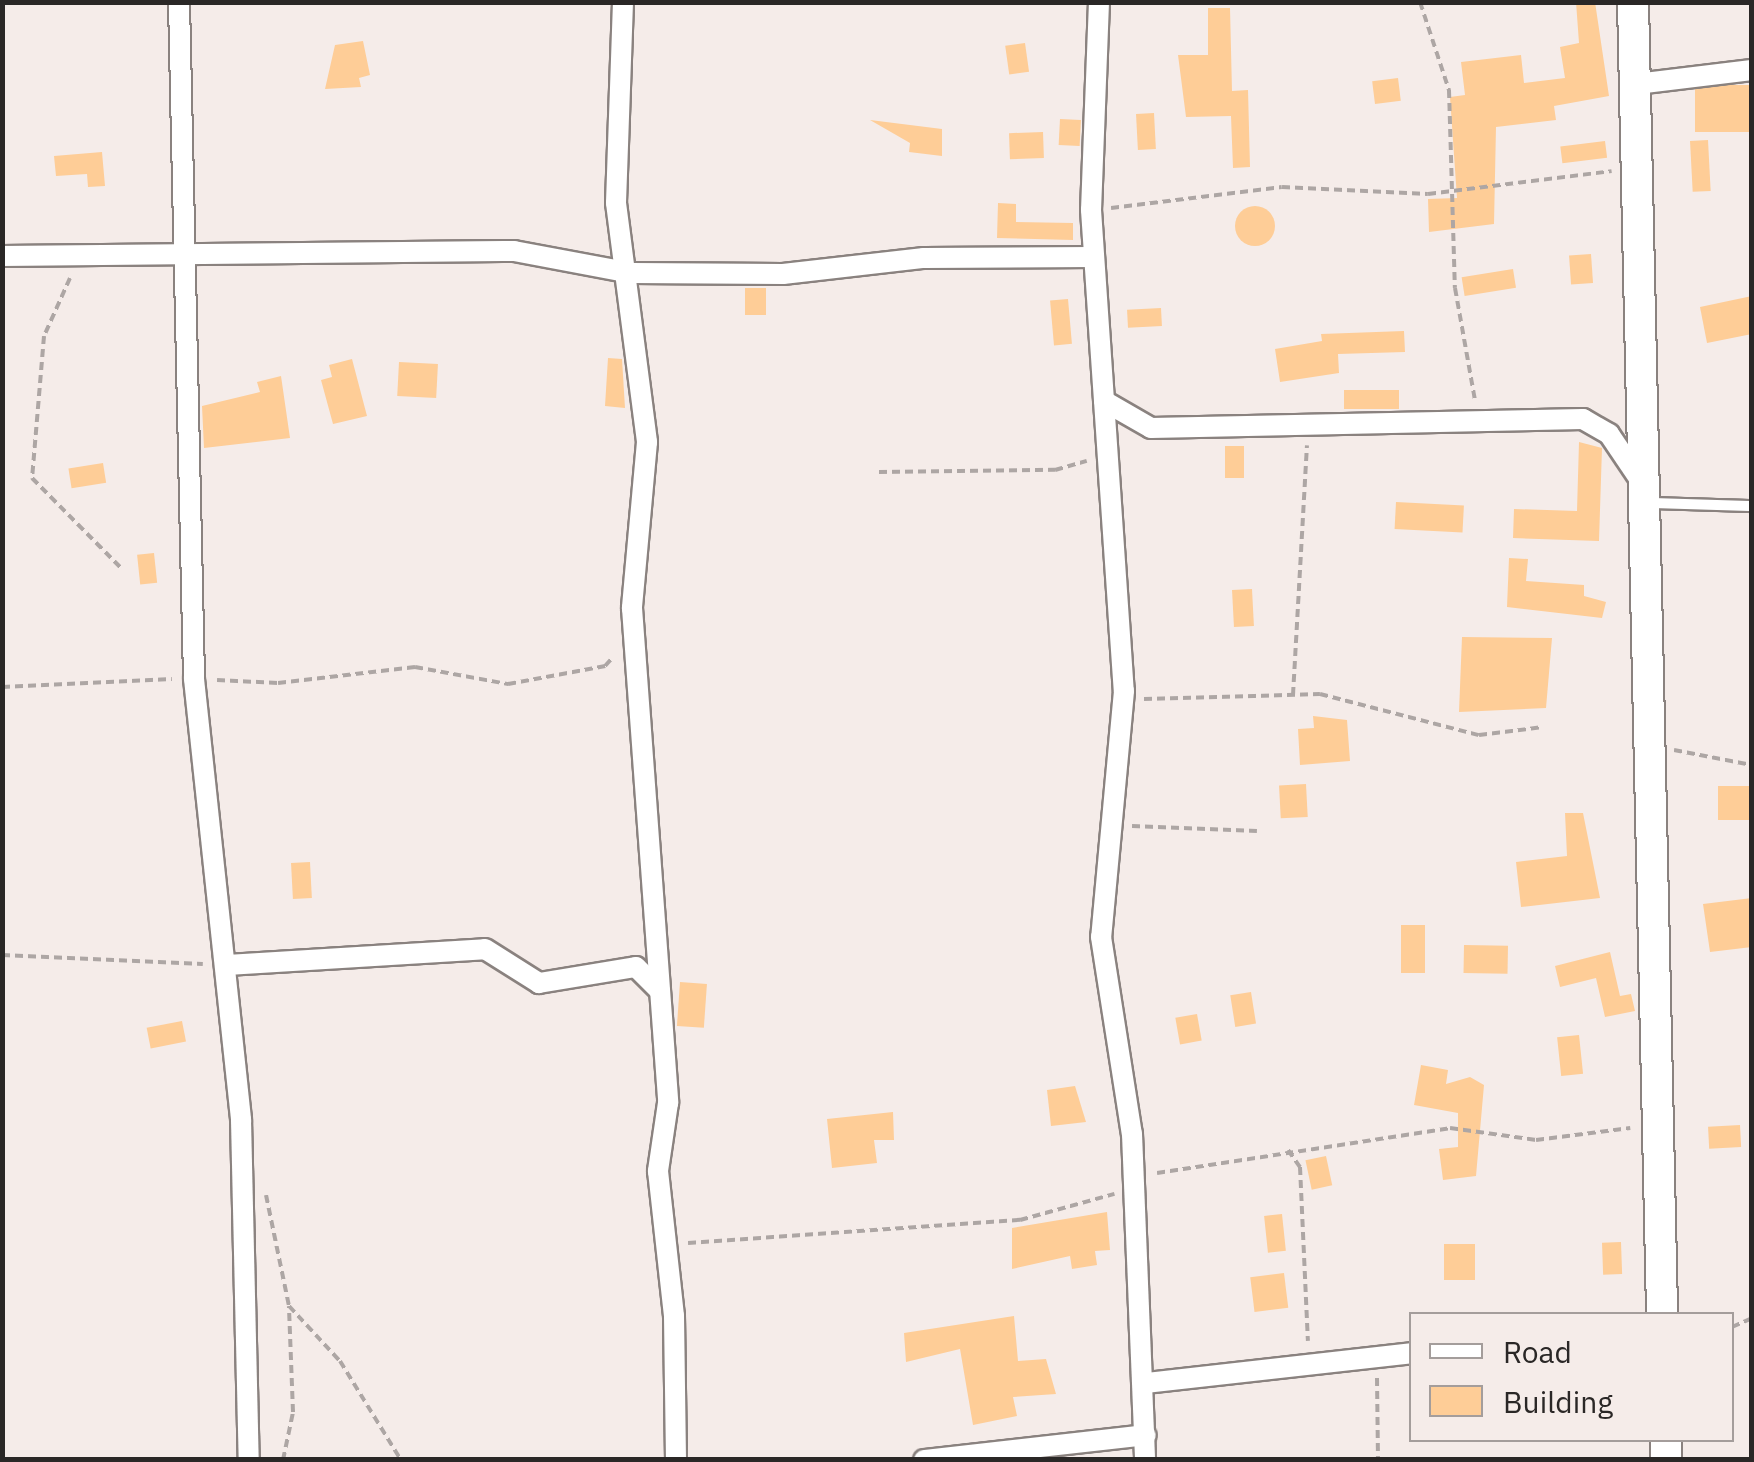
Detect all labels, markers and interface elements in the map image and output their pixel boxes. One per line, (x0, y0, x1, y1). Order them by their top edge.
legend (1409, 1312, 1734, 1442)
text: Road (1503, 1332, 1572, 1371)
text: Building (1503, 1382, 1613, 1421)

